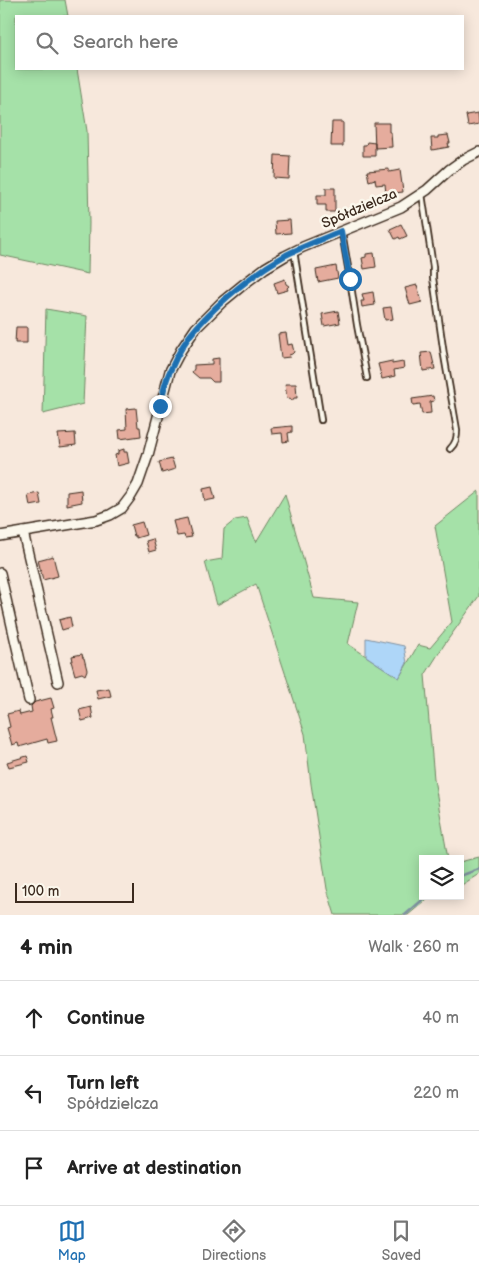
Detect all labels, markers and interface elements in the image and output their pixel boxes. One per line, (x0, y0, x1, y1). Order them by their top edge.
search box (15, 15, 464, 70)
icon: search (33, 29, 61, 57)
text: Search here (73, 31, 178, 54)
street label: Spółdzielcza (319, 185, 399, 232)
route start (339, 268, 362, 291)
route end (149, 395, 172, 418)
map controls (419, 855, 464, 900)
button: layers (419, 855, 464, 900)
scale bar (15, 880, 134, 903)
text: 100 m (22, 883, 59, 900)
text: 4 min (20, 935, 73, 960)
text: Walk · 260 m (368, 938, 459, 957)
icon: ahead (20, 1004, 48, 1032)
text: Continue (67, 1007, 145, 1030)
text: 40 m (422, 1009, 459, 1028)
text: Turn left (67, 1072, 139, 1095)
icon: left (20, 1079, 48, 1107)
text: 220 m (413, 1084, 459, 1103)
text: Spółdzielcza (67, 1095, 159, 1114)
icon: arrive (20, 1154, 48, 1182)
text: Arrive at destination (67, 1157, 242, 1180)
tab: Map (58, 1217, 86, 1264)
tab: Directions (202, 1217, 266, 1264)
tab: Saved (382, 1217, 421, 1264)

